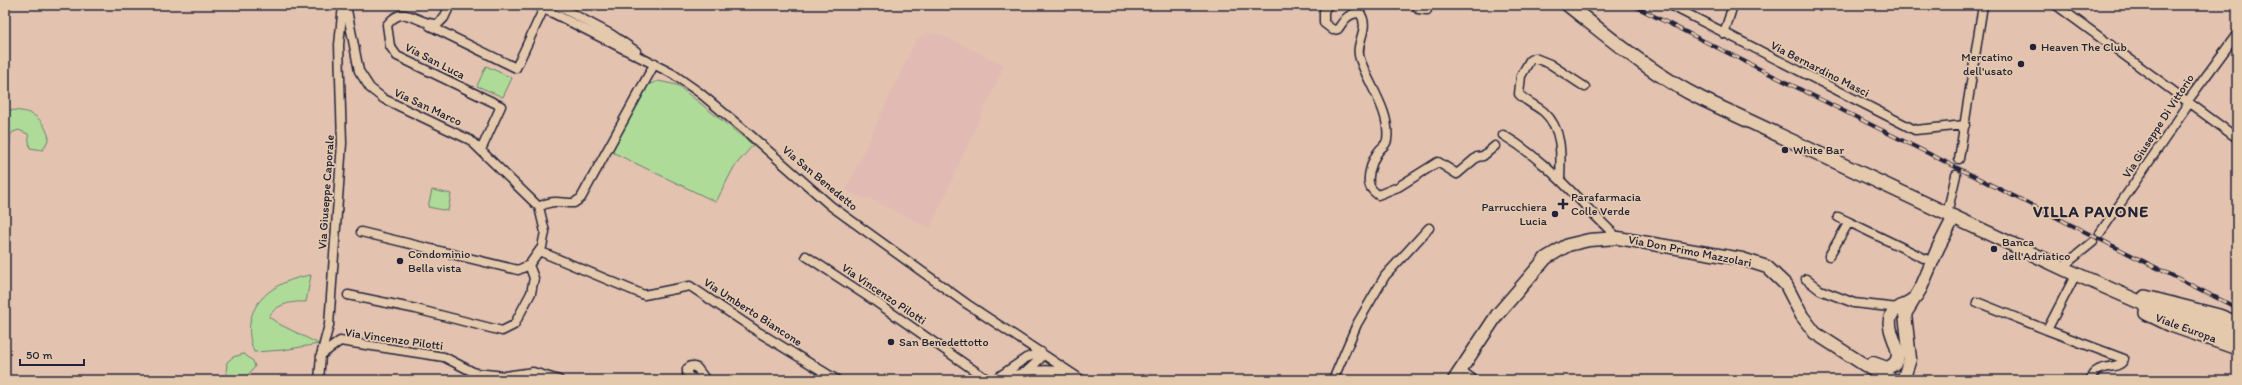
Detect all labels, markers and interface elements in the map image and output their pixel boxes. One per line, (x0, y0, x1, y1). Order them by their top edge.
street label: Via Bernardino Masci (1768, 38, 1872, 100)
street label: Via San Luca (403, 40, 467, 82)
place label: Heaven The Club (2041, 40, 2127, 54)
marker: Heaven The Club (2028, 42, 2038, 52)
place label: Mercatino dell'usato (1961, 50, 2013, 78)
marker: Mercatino dell'usato (2016, 59, 2026, 69)
street label: Via Giuseppe Di Vittorio (2119, 71, 2197, 181)
street label: Via San Marco (392, 85, 464, 129)
street label: Via Giuseppe Caporale (315, 134, 337, 250)
street label: Via San Benedetto (780, 142, 860, 214)
place label: White Bar (1793, 143, 1844, 157)
marker: White Bar (1780, 145, 1790, 155)
place label: Parafarmacia Colle Verde (1571, 190, 1642, 218)
marker: Parafarmacia Colle Verde (1558, 199, 1568, 209)
place label: Parrucchiera Lucia (1482, 200, 1548, 228)
district label: VILLA PAVONE (2033, 202, 2149, 221)
marker: Parrucchiera Lucia (1550, 209, 1560, 219)
street label: Via Don Primo Mazzolari (1627, 232, 1753, 270)
place label: Banca dell'Adriatico (2002, 235, 2070, 263)
marker: Banca dell'Adriatico (1989, 244, 1999, 254)
place label: Condominio Bella vista (408, 247, 470, 275)
marker: Condominio Bella vista (395, 256, 405, 266)
street label: Via Vincenzo Pilotti (839, 260, 929, 328)
street label: Via Umberto Biancone (701, 275, 805, 349)
street label: Viale Europa (2153, 310, 2219, 346)
street label: Via Vincenzo Pilotti (344, 325, 444, 353)
place label: San Benedettotto (899, 335, 988, 349)
marker: San Benedettotto (886, 337, 896, 347)
scale bar (20, 341, 84, 367)
text: 50 m (26, 348, 52, 362)

